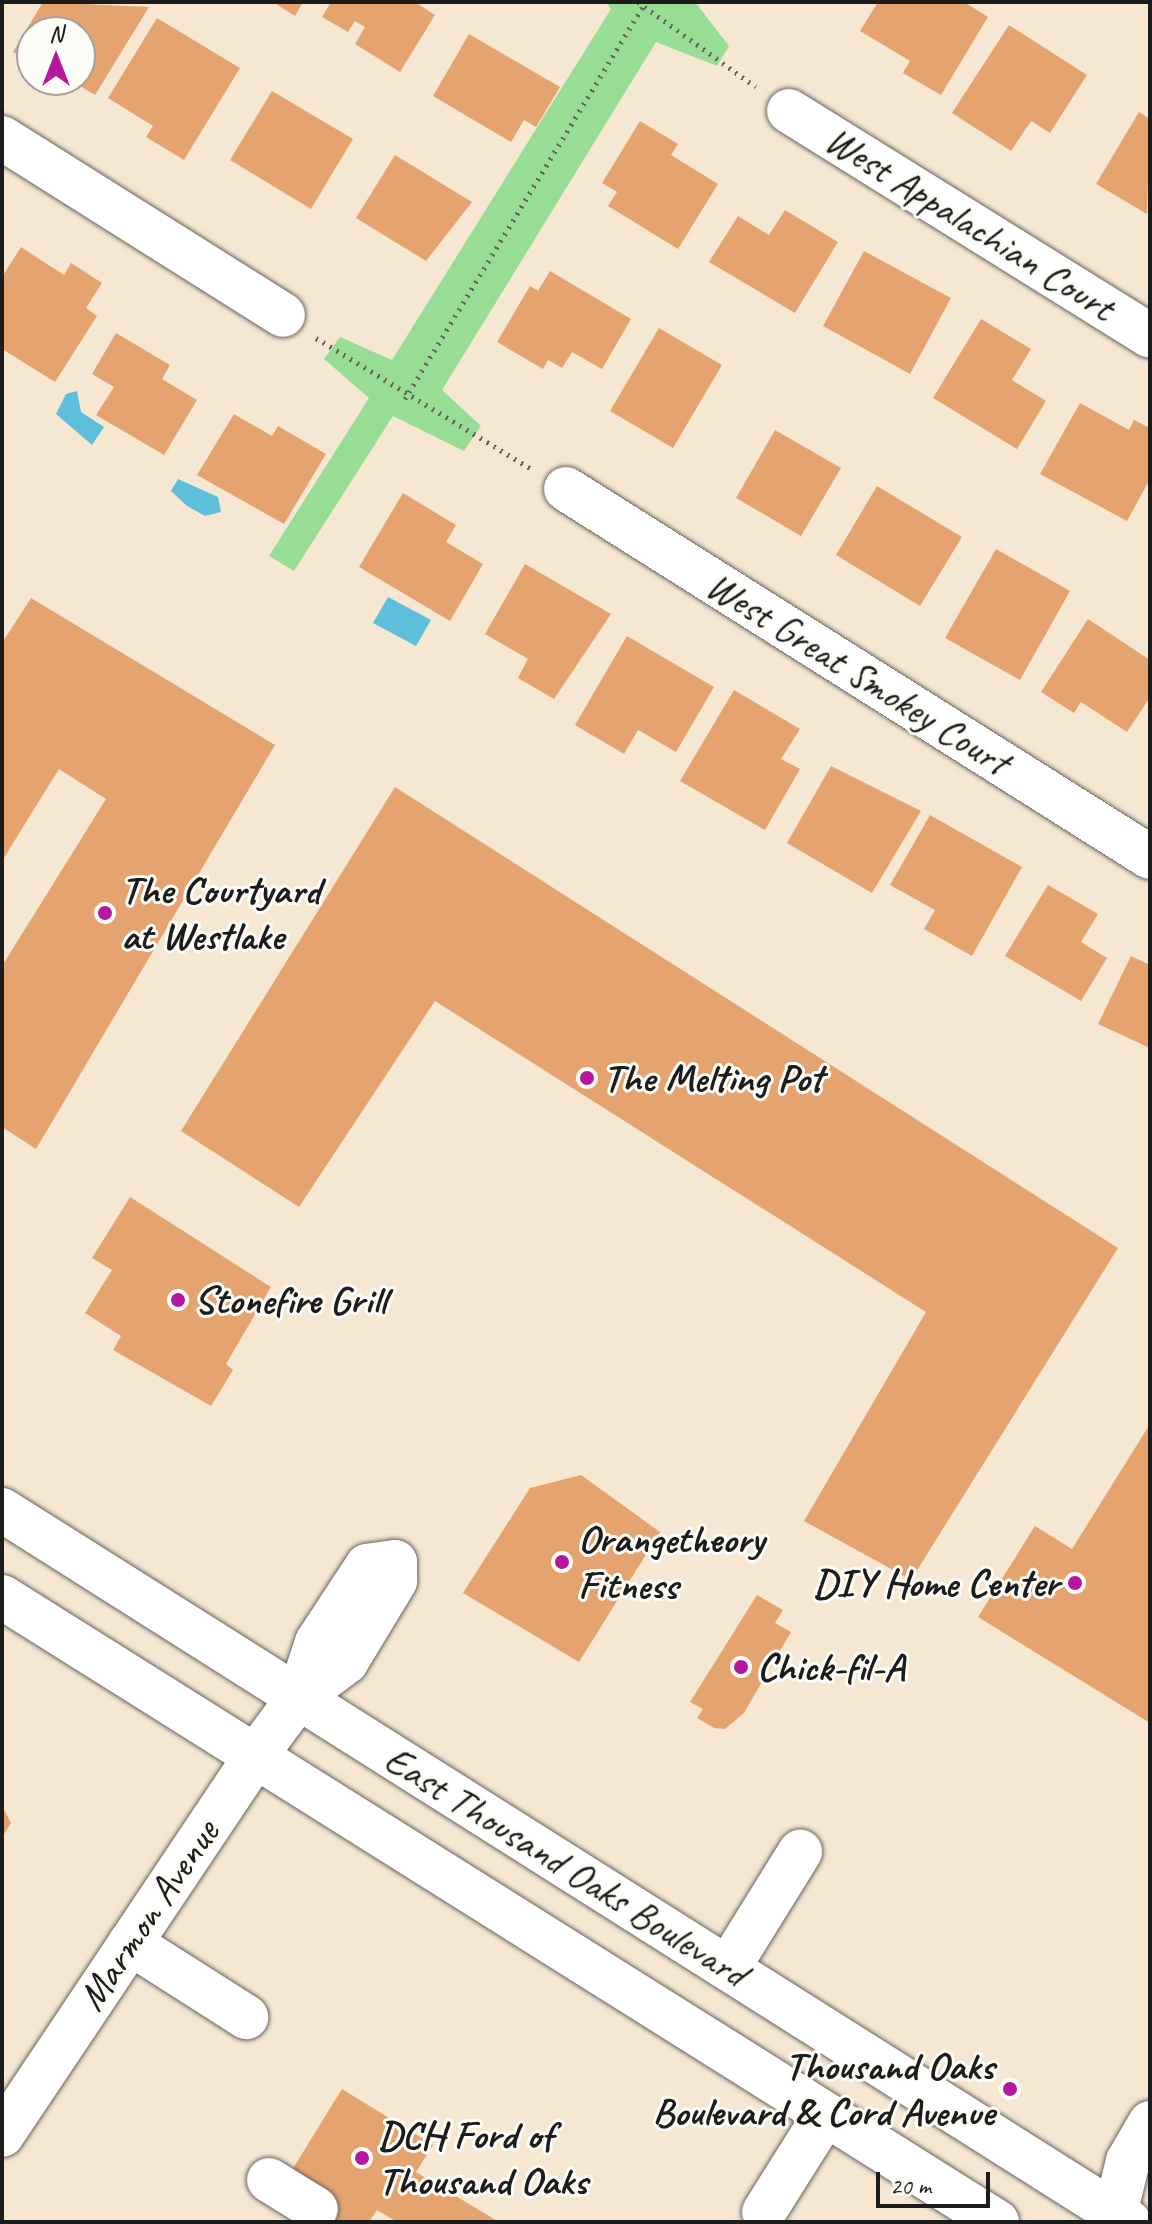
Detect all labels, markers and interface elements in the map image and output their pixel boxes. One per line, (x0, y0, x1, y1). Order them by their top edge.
north arrow (16, 16, 96, 96)
text: N (49, 20, 63, 48)
street label: West Appalachian Court (817, 115, 1123, 331)
street label: West Great Smokey Court (698, 561, 1018, 785)
place label: The Courtyard at Westlake (121, 866, 319, 960)
marker: The Courtyard at Westlake (96, 904, 114, 922)
place label: The Melting Pot (603, 1054, 823, 1102)
marker: The Melting Pot (578, 1069, 596, 1087)
place label: Stonefire Grill (194, 1276, 386, 1324)
marker: Stonefire Grill (169, 1291, 187, 1309)
place label: Orangetheory Fitness (578, 1515, 764, 1609)
marker: Orangetheory Fitness (553, 1553, 571, 1571)
place label: DIY Home Center (813, 1559, 1059, 1607)
marker: DIY Home Center (1066, 1574, 1084, 1592)
place label: Chick-fil-A (757, 1643, 904, 1691)
marker: Chick-fil-A (732, 1658, 750, 1676)
street label: East Thousand Oaks Boulevard (375, 1734, 757, 1998)
street label: Marmon Avenue (67, 1811, 229, 2019)
place label: Thousand Oaks Boulevard & Cord Avenue (653, 2042, 994, 2136)
marker: Thousand Oaks Boulevard & Cord Avenue (1001, 2080, 1019, 2098)
place label: DCH Ford of Thousand Oaks (378, 2111, 587, 2205)
marker: DCH Ford of Thousand Oaks (353, 2149, 371, 2167)
scale bar (880, 2156, 994, 2206)
text: 20 m (890, 2171, 931, 2201)

